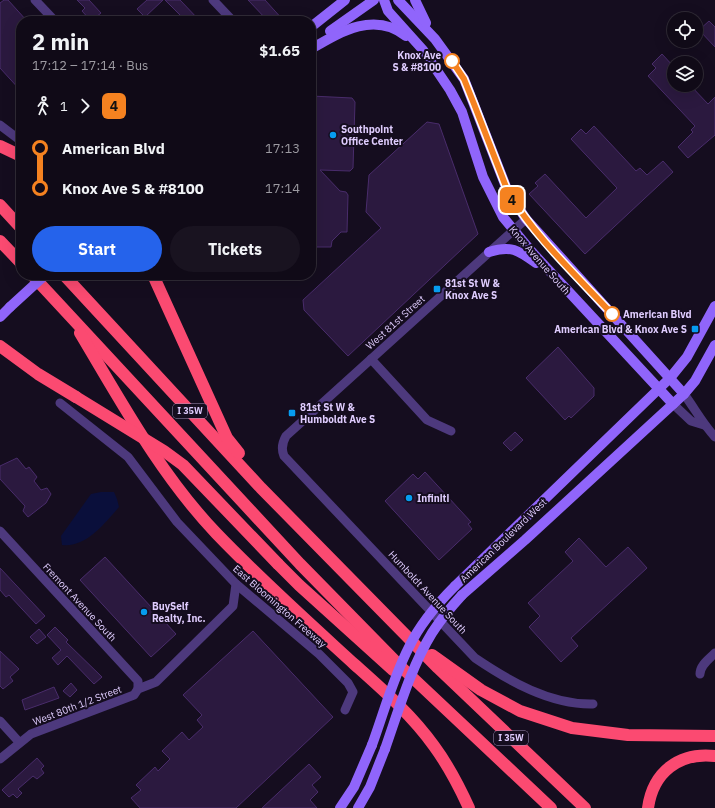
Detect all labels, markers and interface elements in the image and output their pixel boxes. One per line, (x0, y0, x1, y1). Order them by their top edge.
map controls (667, 12, 703, 92)
button: locate (667, 12, 703, 48)
text: 2 min (32, 27, 89, 56)
text: $1.65 (259, 41, 300, 60)
place label: Knox Ave S & #8100 (393, 49, 441, 74)
marker: Knox Ave S & #8100 (444, 53, 460, 69)
button: layers (667, 56, 703, 92)
text: 17:12 – 17:14 · Bus (32, 57, 148, 74)
icon: walk (32, 95, 54, 117)
icon: forward (74, 95, 96, 117)
text: 4 (110, 97, 118, 115)
text: 1 (60, 98, 68, 115)
place label: Southpoint Office Center (341, 123, 403, 148)
marker: Southpoint Office Center (328, 130, 338, 140)
text: American Blvd (62, 139, 165, 158)
text: 17:13 (265, 140, 300, 157)
text: Knox Ave S & #8100 (62, 179, 204, 198)
text: 17:14 (265, 180, 300, 197)
line badge: 4 (499, 187, 525, 213)
text: 4 (508, 191, 516, 209)
street label: Knox Avenue South (506, 223, 573, 297)
button: Start (32, 226, 162, 272)
button: Tickets (170, 226, 300, 272)
place label: 81st St W & Knox Ave S (445, 277, 501, 302)
marker: 81st St W & Knox Ave S (432, 284, 442, 294)
street label: West 81st Street (363, 292, 428, 352)
marker: American Blvd (604, 306, 620, 322)
place label: American Blvd (623, 308, 692, 321)
place label: American Blvd & Knox Ave S (554, 323, 687, 336)
marker: American Blvd & Knox Ave S (690, 324, 700, 334)
place label: 81st St W & Humboldt Ave S (300, 401, 375, 426)
road number: I 35W (173, 404, 207, 418)
marker: 81st St W & Humboldt Ave S (287, 408, 297, 418)
place label: Infiniti (417, 492, 449, 505)
marker: Infiniti (404, 493, 414, 503)
street label: American Boulevard West (457, 495, 550, 585)
street label: Humboldt Avenue South (386, 548, 470, 637)
street label: Fremont Avenue South (40, 560, 119, 644)
street label: East Bloomington Freeway (230, 562, 329, 650)
place label: BuySelf Realty, Inc. (152, 600, 206, 625)
marker: BuySelf Realty, Inc. (139, 607, 149, 617)
street label: West 80th 1/2 Street (31, 682, 124, 728)
road number: I 35W (494, 731, 528, 745)

